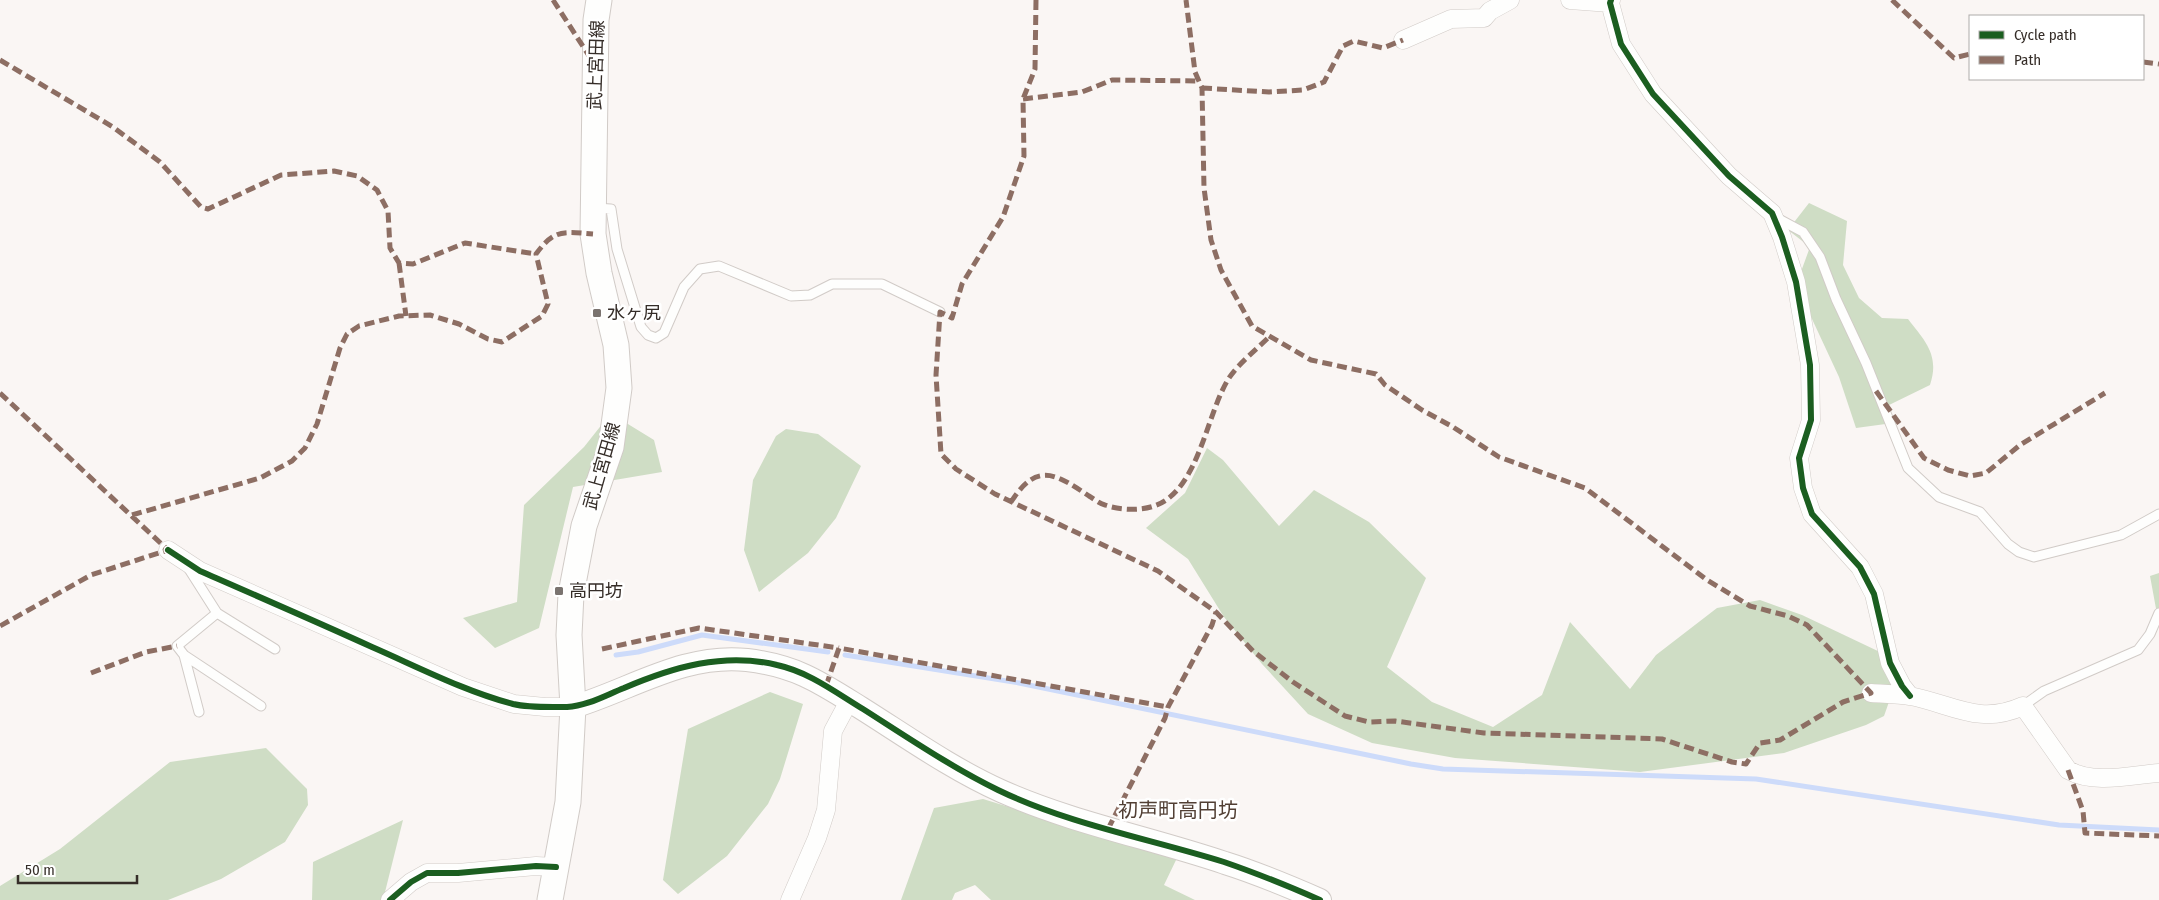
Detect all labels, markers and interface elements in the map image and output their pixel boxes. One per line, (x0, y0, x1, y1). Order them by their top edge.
legend (1969, 15, 2144, 80)
street label: 武上宮田線 (583, 20, 609, 110)
text: Cycle path (2014, 26, 2077, 44)
text: Path (2014, 51, 2041, 69)
place label: 水ヶ尻 (607, 302, 661, 324)
marker: 水ヶ尻 (591, 307, 603, 319)
street label: 武上宮田線 (579, 420, 625, 512)
place label: 高円坊 (569, 580, 623, 602)
marker: 高円坊 (553, 585, 565, 597)
district label: 初声町高円坊 (1118, 798, 1238, 822)
scale bar (18, 852, 136, 884)
text: 50 m (25, 861, 55, 879)

